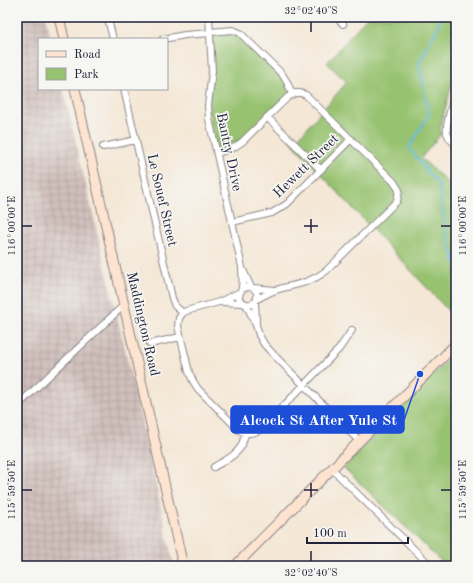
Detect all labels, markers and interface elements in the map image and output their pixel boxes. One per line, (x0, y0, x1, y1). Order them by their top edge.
text: 32°02'40"S (284, 6, 338, 16)
legend (38, 38, 168, 90)
text: Road (74, 49, 101, 61)
text: Park (74, 69, 99, 81)
street label: Bantry Drive (214, 112, 244, 192)
street label: Hewett Street (271, 131, 341, 201)
street label: Le Souef Street (145, 152, 180, 248)
text: 116°00'00"E (7, 196, 17, 256)
text: 116°00'00"E (458, 196, 468, 256)
street label: Maddington Road (124, 270, 162, 378)
callout: Alcock St After Yule St (231, 406, 404, 433)
text: Alcock St After Yule St (239, 414, 397, 429)
text: 115°59'50"E (7, 460, 17, 520)
text: 115°59'50"E (458, 460, 468, 520)
scale bar (307, 519, 408, 545)
text: 100 m (313, 528, 347, 540)
text: 32°02'40"S (284, 568, 338, 578)

